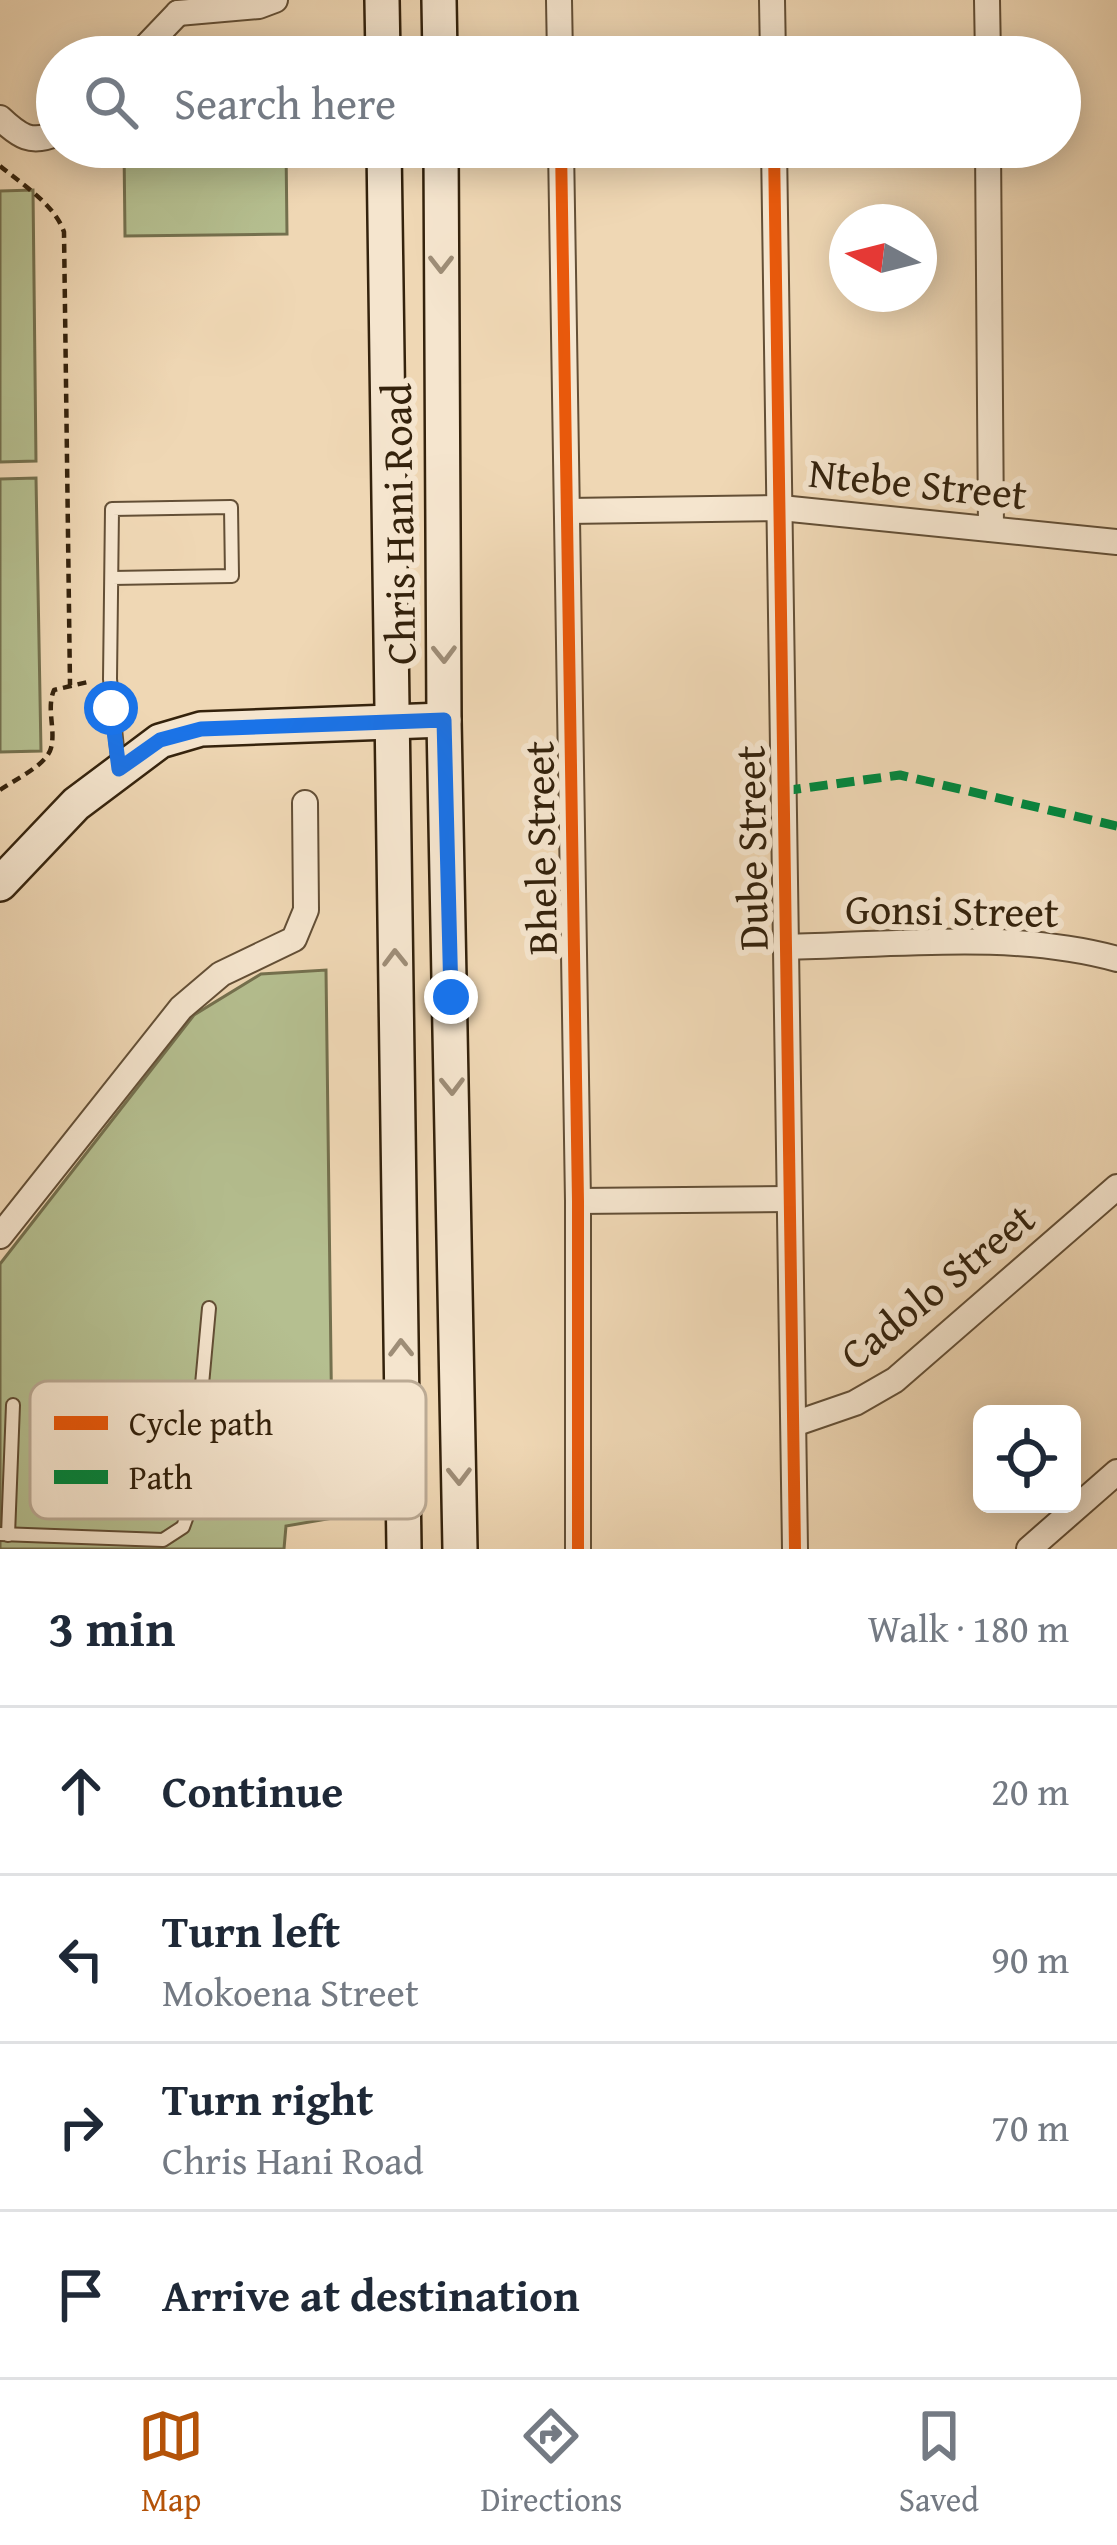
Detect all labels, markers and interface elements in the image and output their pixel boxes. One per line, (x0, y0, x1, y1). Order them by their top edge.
search box (36, 36, 1081, 168)
icon: search (78, 69, 144, 135)
text: Search here (174, 70, 396, 135)
north arrow (829, 204, 937, 312)
one-way arrow (428, 256, 454, 274)
street label: Chris Hani Road (365, 382, 430, 665)
street label: Ntebe Street (806, 441, 1030, 524)
one-way arrow (431, 646, 457, 664)
route start (84, 681, 138, 735)
street label: Bhele Street (507, 740, 572, 956)
street label: Dube Street (718, 745, 783, 951)
street label: Gonsi Street (845, 877, 1060, 942)
one-way arrow (382, 948, 408, 967)
route end (424, 970, 478, 1024)
one-way arrow (439, 1077, 465, 1096)
street label: Cadolo Street (826, 1188, 1047, 1383)
one-way arrow (388, 1338, 414, 1356)
legend (30, 1381, 426, 1519)
text: Cycle path (129, 1399, 274, 1447)
map controls (973, 1405, 1081, 1513)
button: locate (973, 1405, 1081, 1513)
text: Path (129, 1453, 193, 1501)
one-way arrow (445, 1467, 471, 1486)
text: 3 min (48, 1590, 175, 1665)
text: Walk · 180 m (868, 1599, 1069, 1656)
icon: ahead (48, 1758, 114, 1824)
text: Continue (162, 1758, 343, 1823)
text: 20 m (991, 1762, 1069, 1819)
text: Turn left (162, 1898, 340, 1963)
icon: left (48, 1926, 114, 1992)
text: 90 m (991, 1930, 1069, 1987)
text: Mokoena Street (162, 1963, 419, 2020)
text: Turn right (162, 2066, 374, 2131)
icon: right (48, 2094, 114, 2160)
text: 70 m (991, 2098, 1069, 2155)
text: Chris Hani Road (162, 2131, 424, 2188)
icon: arrive (48, 2262, 114, 2328)
text: Arrive at destination (162, 2262, 580, 2327)
tab: Map (138, 2403, 204, 2523)
tab: Directions (481, 2403, 622, 2523)
tab: Saved (899, 2403, 979, 2523)

